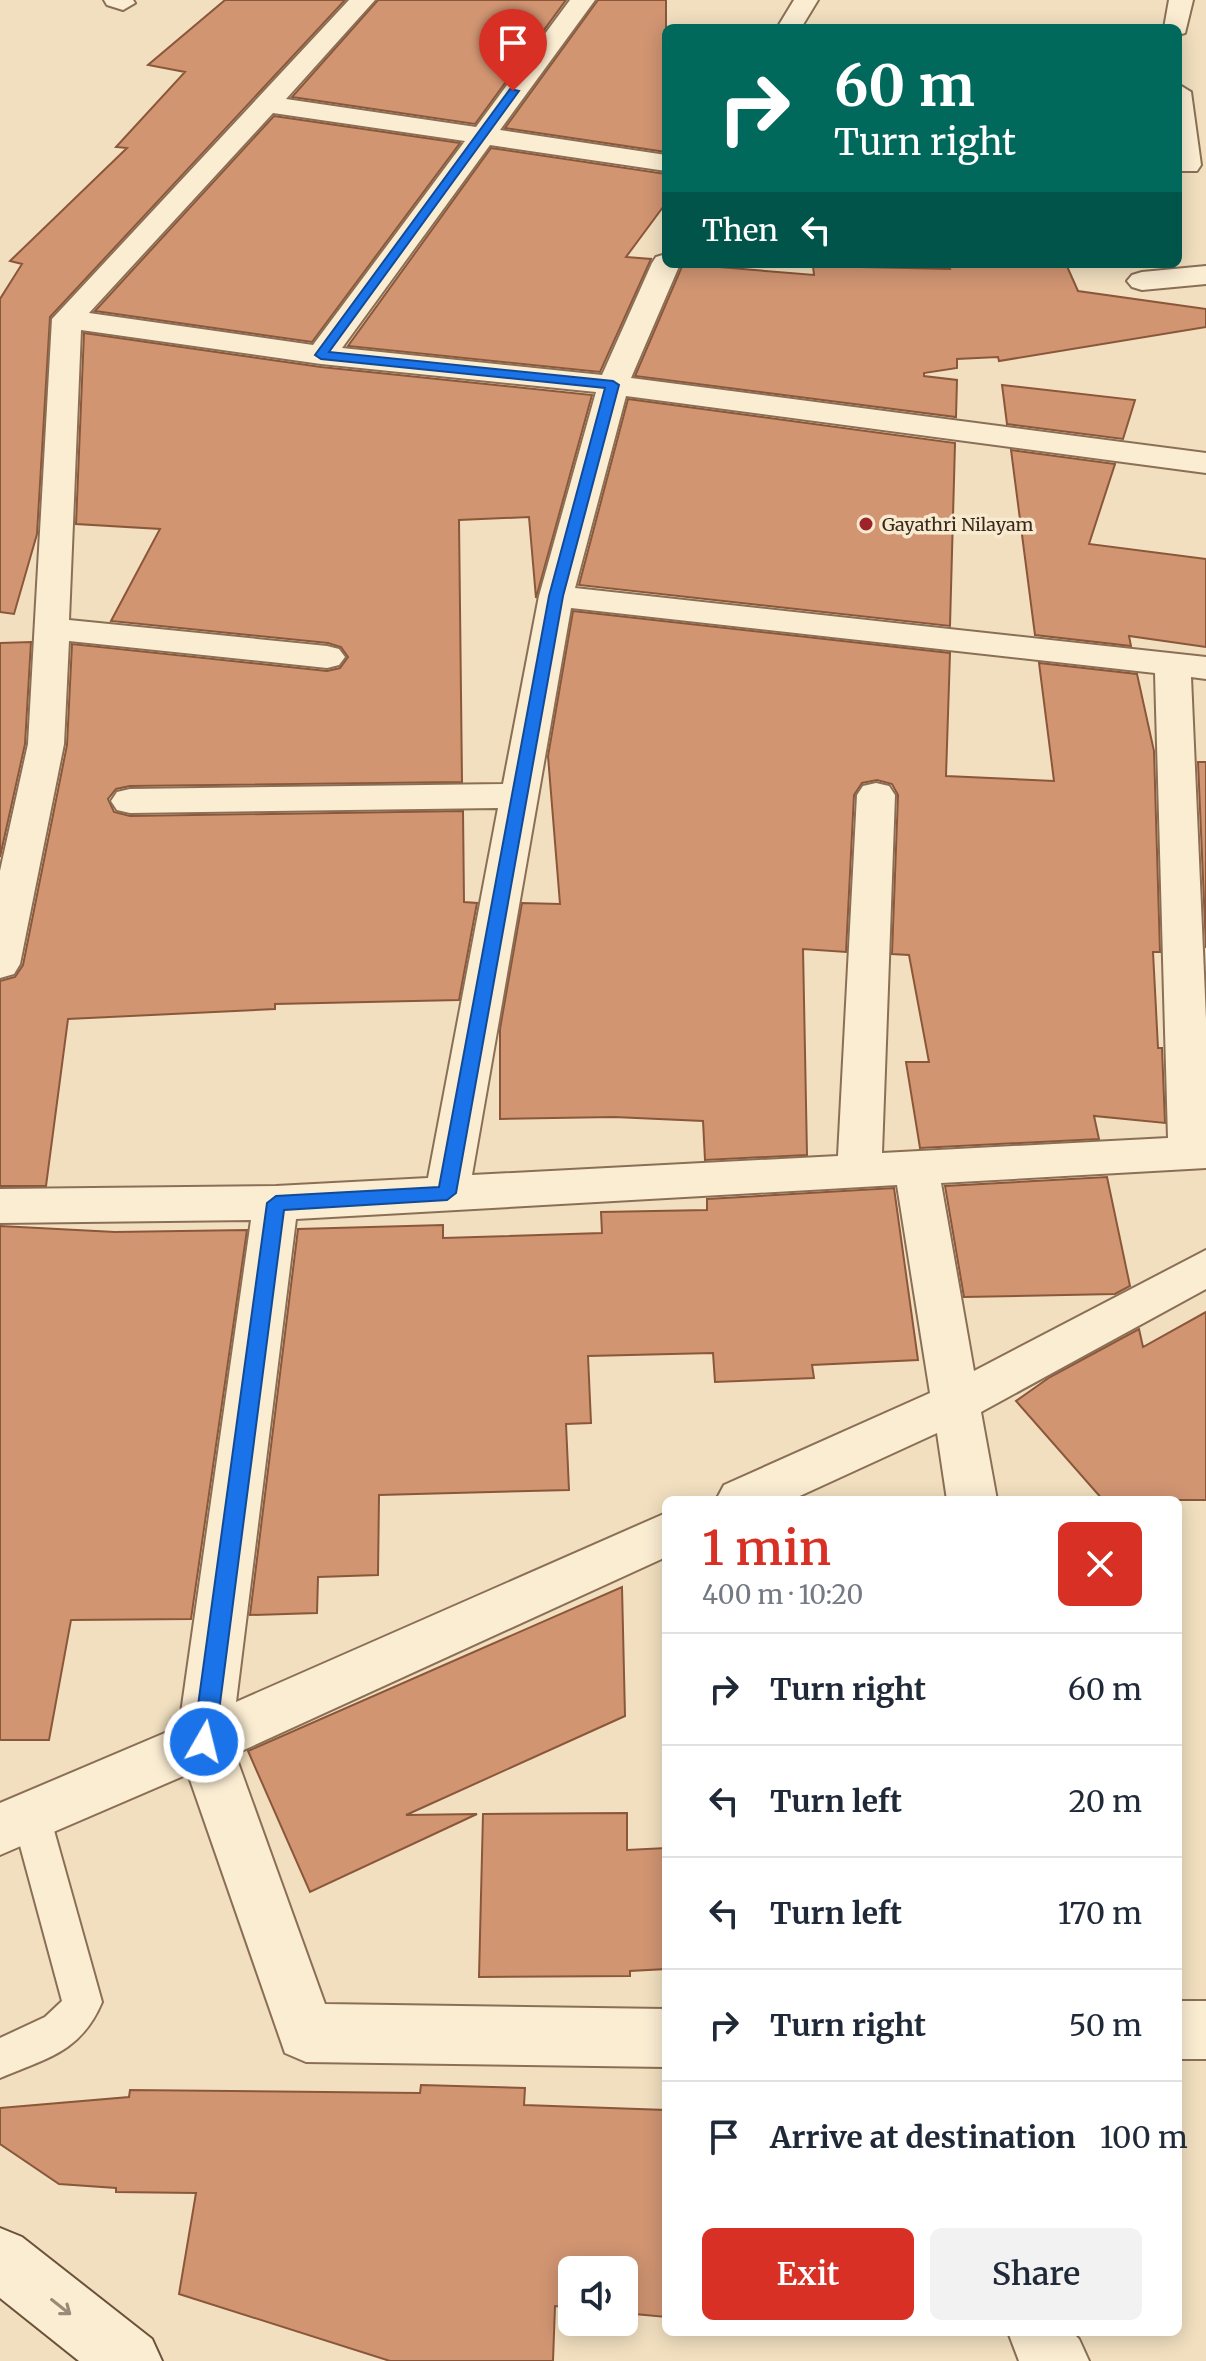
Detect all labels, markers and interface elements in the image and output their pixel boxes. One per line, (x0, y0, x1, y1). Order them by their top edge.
pin (479, 9, 547, 91)
icon: arrive (491, 21, 535, 65)
text: 60 m (834, 51, 975, 121)
icon: right (702, 56, 806, 160)
text: Turn right (834, 120, 1016, 165)
icon: left (794, 208, 838, 252)
text: Then (702, 211, 778, 249)
place label: Gayathri Nilayam (882, 513, 1034, 536)
marker: Gayathri Nilayam (857, 515, 875, 533)
text: 1 min (702, 1518, 831, 1578)
button: close (1058, 1522, 1142, 1606)
text: 400 m · 10:20 (702, 1578, 863, 1611)
icon: right (702, 1667, 746, 1711)
text: Turn right (770, 1670, 926, 1708)
text: 60 m (1068, 1670, 1142, 1708)
position arrow (162, 1700, 246, 1784)
icon: left (702, 1779, 746, 1823)
text: Turn left (770, 1782, 902, 1820)
text: 20 m (1069, 1782, 1142, 1820)
icon: left (702, 1891, 746, 1935)
text: Turn left (770, 1894, 902, 1932)
text: 170 m (1058, 1894, 1142, 1932)
icon: right (702, 2003, 746, 2047)
text: Turn right (770, 2006, 926, 2044)
text: 50 m (1069, 2006, 1142, 2044)
icon: arrive (702, 2115, 746, 2159)
text: Arrive at destination (770, 2118, 1076, 2156)
text: 100 m (1100, 2118, 1188, 2156)
button: Exit (702, 2228, 914, 2320)
button: Share (930, 2228, 1142, 2320)
map controls (558, 2256, 638, 2336)
button: sound (558, 2256, 638, 2336)
one-way arrow (50, 2298, 71, 2316)

